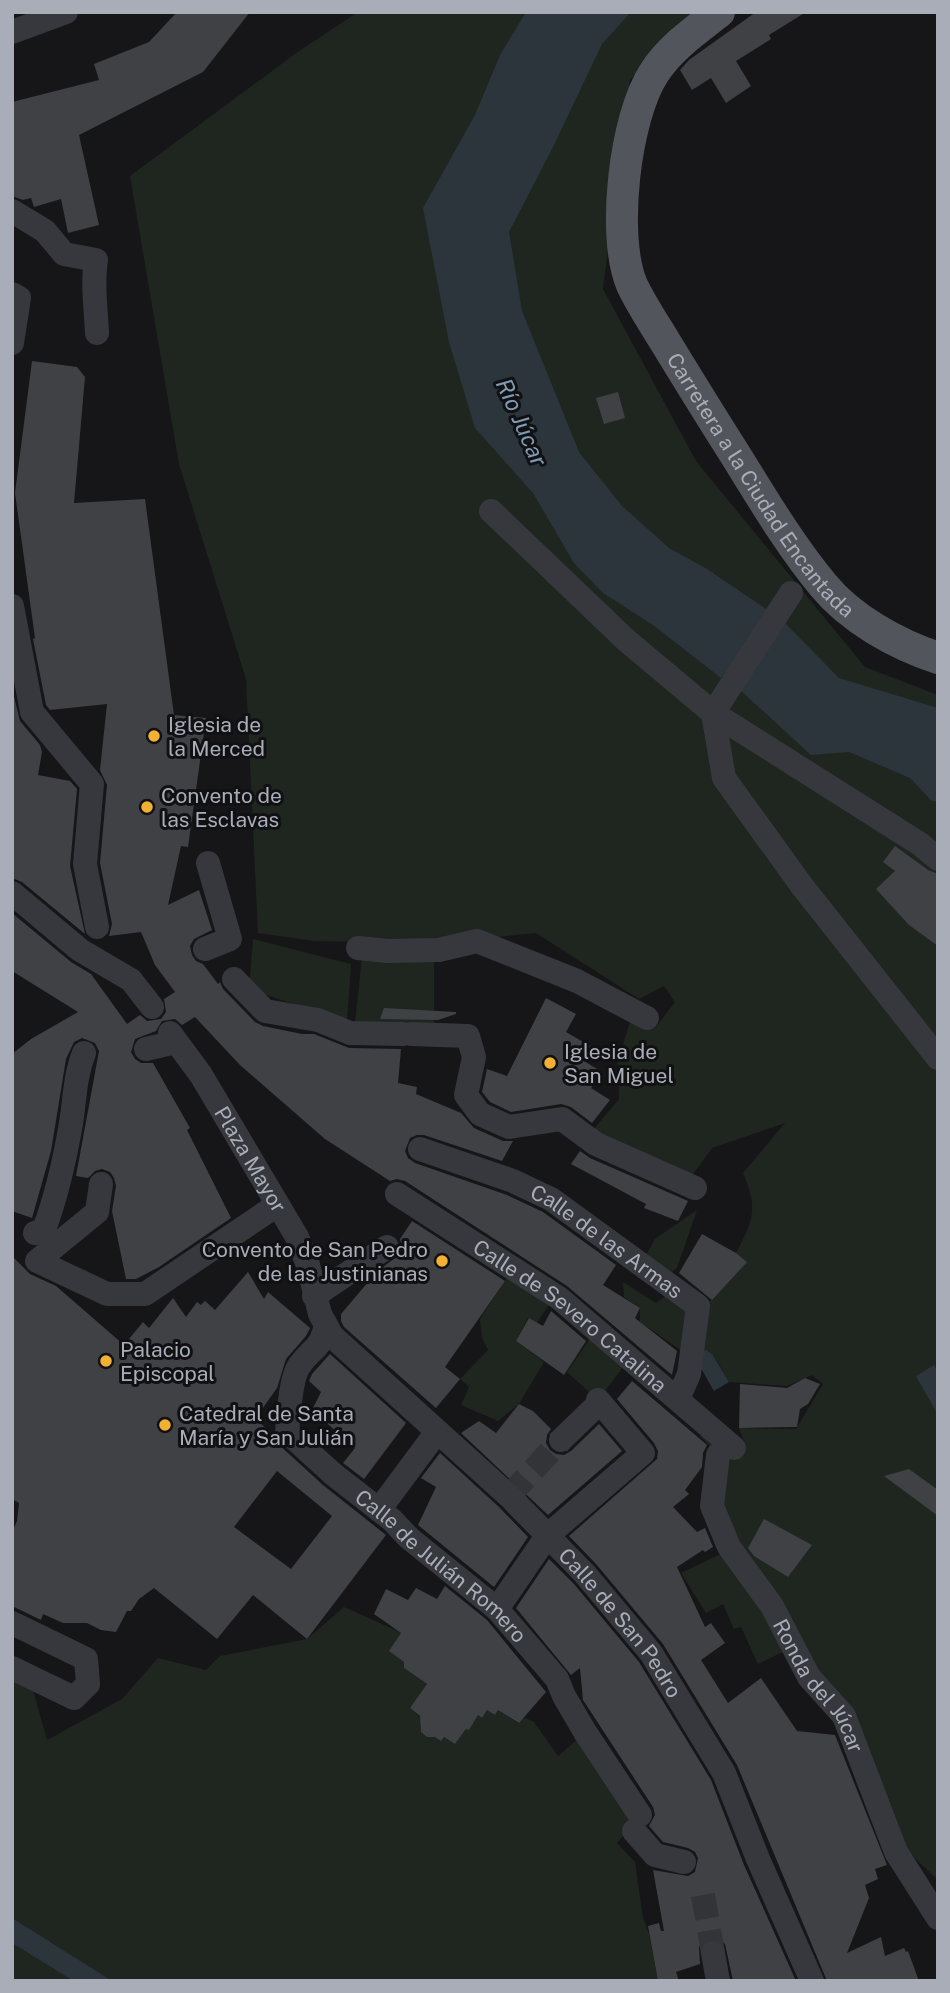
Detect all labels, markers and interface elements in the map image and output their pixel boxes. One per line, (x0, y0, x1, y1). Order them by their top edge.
street label: Carretera a la Ciudad Encantada (662, 348, 859, 622)
water label: Río Júcar (491, 374, 553, 470)
place label: Iglesia de la Merced (168, 712, 265, 761)
marker: Iglesia de la Merced (146, 728, 162, 744)
place label: Convento de las Esclavas (161, 783, 282, 832)
marker: Convento de las Esclavas (139, 799, 155, 815)
place label: Iglesia de San Miguel (564, 1039, 674, 1088)
marker: Iglesia de San Miguel (542, 1055, 558, 1071)
street label: Plaza Mayor (210, 1102, 292, 1217)
street label: Calle de las Armas (527, 1179, 688, 1303)
street label: Calle de Severo Catalina (469, 1234, 672, 1397)
place label: Convento de San Pedro de las Justinianas (202, 1237, 428, 1286)
marker: Convento de San Pedro de las Justinianas (434, 1253, 450, 1269)
place label: Palacio Episcopal (120, 1337, 215, 1386)
marker: Palacio Episcopal (98, 1353, 114, 1369)
place label: Catedral de Santa María y San Julián (179, 1401, 354, 1450)
marker: Catedral de Santa María y San Julián (157, 1417, 173, 1433)
street label: Calle de Julián Romero (350, 1484, 532, 1647)
street label: Calle de San Pedro (554, 1542, 687, 1702)
street label: Ronda del Júcar (768, 1615, 869, 1756)

